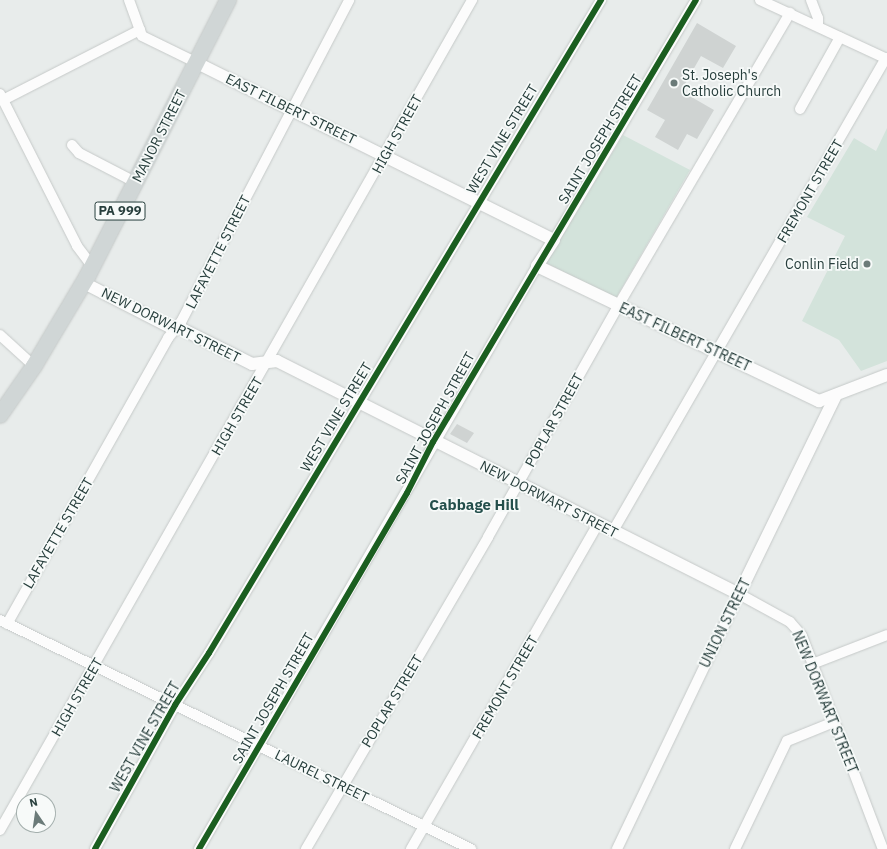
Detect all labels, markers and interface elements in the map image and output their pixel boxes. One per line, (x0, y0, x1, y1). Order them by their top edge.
place label: St. Joseph's Catholic Church (682, 67, 781, 100)
street label: EAST FILBERT STREET (223, 70, 359, 148)
street label: SAINT JOSEPH STREET (555, 71, 645, 207)
marker: St. Joseph's Catholic Church (669, 78, 679, 88)
street label: WEST VINE STREET (463, 81, 541, 197)
street label: MANOR STREET (128, 87, 190, 185)
street label: HIGH STREET (368, 92, 426, 176)
street label: FREMONT STREET (774, 136, 846, 246)
street label: LAFAYETTE STREET (182, 192, 254, 312)
road number: PA 999 (94, 200, 146, 222)
place label: Conlin Field (785, 256, 859, 272)
marker: Conlin Field (862, 259, 872, 269)
street label: NEW DORWART STREET (99, 284, 243, 366)
street label: EAST FILBERT STREET (616, 299, 754, 375)
street label: SAINT JOSEPH STREET (392, 349, 478, 487)
street label: WEST VINE STREET (297, 359, 375, 475)
street label: POPLAR STREET (521, 370, 587, 470)
street label: HIGH STREET (208, 374, 266, 458)
street label: NEW DORWART STREET (477, 457, 621, 541)
street label: LAFAYETTE STREET (19, 475, 97, 591)
district label: Cabbage Hill (429, 496, 519, 514)
street label: UNION STREET (696, 576, 754, 670)
street label: NEW DORWART STREET (789, 628, 861, 776)
street label: SAINT JOSEPH STREET (229, 630, 317, 766)
street label: FREMONT STREET (469, 632, 541, 742)
street label: POPLAR STREET (358, 652, 426, 750)
street label: HIGH STREET (48, 655, 106, 739)
street label: WEST VINE STREET (107, 679, 183, 795)
street label: LAUREL STREET (272, 746, 372, 806)
north arrow (16, 793, 56, 833)
text: N (28, 795, 39, 810)

